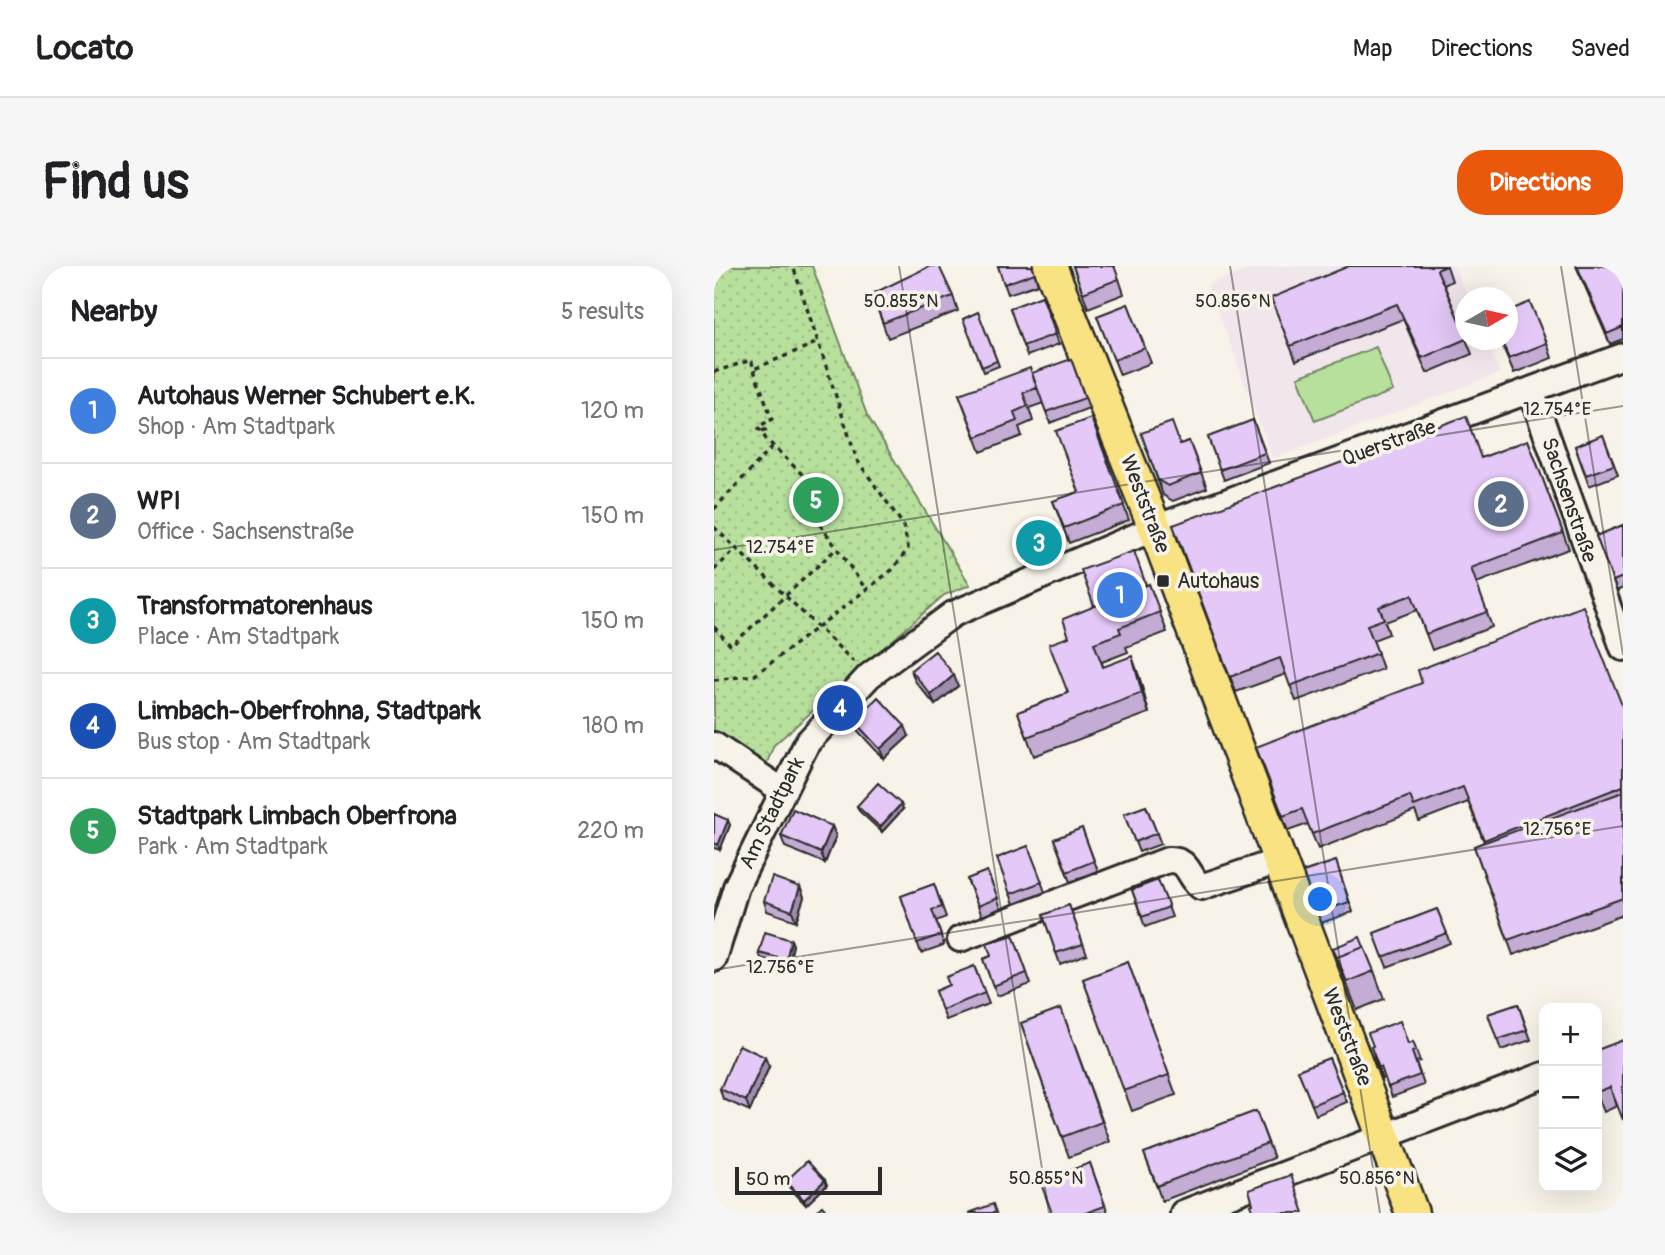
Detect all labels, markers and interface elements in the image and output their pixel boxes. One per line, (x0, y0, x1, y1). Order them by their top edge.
text: Locato (35, 28, 133, 69)
text: Map (1353, 34, 1393, 63)
text: Directions (1431, 34, 1532, 63)
text: Saved (1570, 34, 1630, 63)
button: Directions (1457, 150, 1623, 215)
text: Find us (42, 152, 189, 213)
north arrow (1455, 287, 1518, 350)
text: 50.855°N (864, 290, 938, 313)
text: 50.856°N (1195, 290, 1271, 313)
text: Nearby (70, 293, 157, 330)
text: 5 results (561, 297, 644, 326)
text: Autohaus Werner Schubert e.K. (137, 380, 476, 412)
text: 1 (89, 396, 98, 425)
text: 120 m (581, 396, 644, 425)
text: 12.754°E (1523, 398, 1591, 421)
text: Shop · Am Stadtpark (137, 412, 335, 441)
street label: Querstraße (1338, 413, 1440, 472)
street label: Sachsenstraße (1535, 434, 1603, 567)
street label: Weststraße (1114, 451, 1176, 558)
pin: 5 (793, 474, 839, 526)
pin: 2 (1478, 478, 1524, 530)
text: WPI (137, 485, 181, 517)
text: 2 (87, 501, 99, 530)
text: 150 m (581, 501, 644, 530)
text: Office · Sachsenstraße (137, 517, 354, 546)
pin: 3 (1016, 517, 1062, 569)
text: 12.754°E (746, 536, 814, 559)
place label: Autohaus (1177, 568, 1260, 595)
pin: 1 (1097, 569, 1143, 621)
marker: Autohaus (1155, 573, 1171, 589)
text: Transformatorenhaus (137, 590, 372, 622)
text: 3 (87, 606, 99, 635)
text: 150 m (581, 606, 644, 635)
text: Place · Am Stadtpark (137, 622, 339, 651)
pin: 4 (817, 682, 863, 734)
text: Limbach-Oberfrohna, Stadtpark (137, 695, 481, 727)
text: 4 (86, 711, 100, 740)
text: 180 m (582, 711, 644, 740)
text: Bus stop · Am Stadtpark (137, 727, 370, 756)
street label: Am Stadtpark (733, 752, 811, 874)
text: Stadtpark Limbach Oberfrona (137, 800, 457, 832)
text: 5 (87, 816, 99, 845)
text: 220 m (577, 816, 644, 845)
text: 12.756°E (1523, 818, 1591, 841)
text: Park · Am Stadtpark (137, 832, 328, 861)
your location (1303, 882, 1337, 916)
text: 12.756°E (746, 956, 814, 979)
street label: Weststraße (1316, 984, 1378, 1091)
map controls (1539, 1003, 1602, 1192)
button: + (1539, 1003, 1602, 1066)
button: − (1539, 1066, 1602, 1129)
button: layers (1539, 1129, 1602, 1192)
scale bar (735, 1164, 882, 1196)
text: 50 m (746, 1167, 790, 1191)
text: 50.855°N (1009, 1167, 1083, 1190)
text: 50.856°N (1339, 1167, 1415, 1190)

